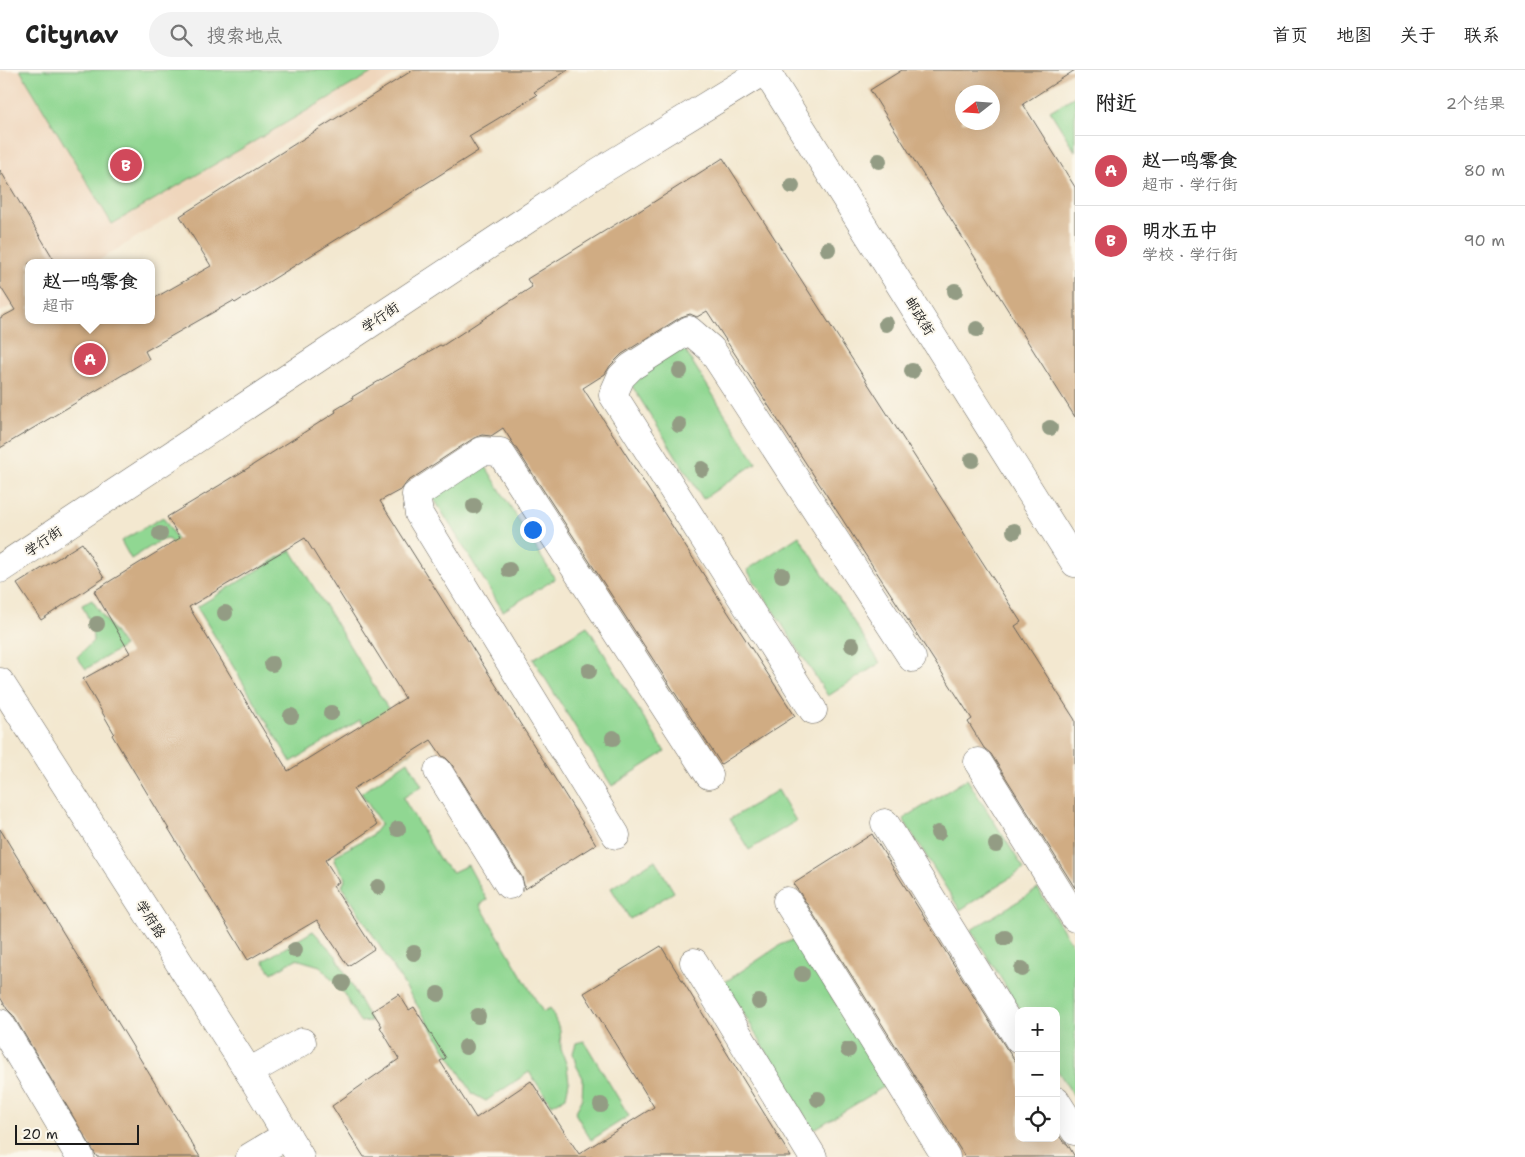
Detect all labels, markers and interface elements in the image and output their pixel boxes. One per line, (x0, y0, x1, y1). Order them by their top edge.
search box (149, 12, 499, 57)
text: Citynav (25, 19, 119, 51)
icon: search (167, 21, 195, 49)
text: 搜索地点 (207, 23, 283, 48)
text: 首页 (1272, 23, 1308, 47)
text: 地图 (1336, 23, 1372, 47)
text: 关于 (1400, 23, 1436, 47)
text: 联系 (1464, 23, 1500, 47)
north arrow (955, 85, 1000, 130)
text: 附近 (1095, 89, 1137, 117)
text: 2个结果 (1446, 93, 1505, 114)
pin: B (110, 146, 142, 184)
text: 赵一鸣零食 (1142, 148, 1237, 173)
text: A (1105, 160, 1117, 181)
text: 80 m (1464, 160, 1505, 181)
text: 超市 · 学行街 (1142, 174, 1237, 195)
text: 明水五中 (1142, 218, 1218, 243)
text: B (1106, 230, 1116, 251)
text: 90 m (1464, 230, 1505, 251)
text: 学校 · 学行街 (1142, 244, 1237, 265)
popup (25, 259, 155, 324)
text: 赵一鸣零食 (42, 269, 138, 294)
street label: 邮政街 (901, 293, 939, 339)
text: 超市 (42, 295, 75, 316)
street label: 学行街 (358, 298, 402, 336)
pin: A (74, 340, 106, 378)
your location (520, 517, 546, 543)
street label: 学行街 (21, 522, 65, 560)
street label: 学府路 (132, 896, 170, 942)
map controls (1015, 1007, 1060, 1142)
button: + (1015, 1007, 1060, 1052)
button: − (1015, 1052, 1060, 1097)
button: locate (1015, 1097, 1060, 1142)
scale bar (15, 1122, 139, 1145)
text: 20 m (22, 1125, 58, 1143)

